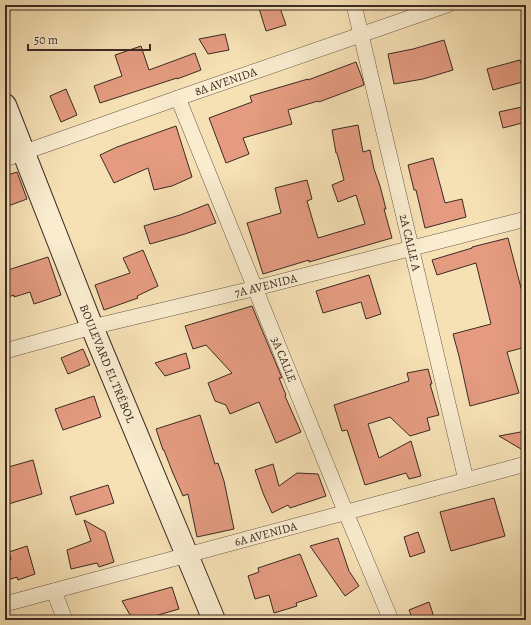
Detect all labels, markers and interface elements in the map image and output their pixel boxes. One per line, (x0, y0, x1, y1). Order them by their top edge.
scale bar (28, 26, 150, 52)
text: 50 m (34, 32, 58, 48)
street label: 8A AVENIDA (193, 63, 260, 100)
street label: 2A CALLE A (396, 212, 425, 273)
street label: 7A AVENIDA (233, 270, 300, 301)
street label: BOULEVARD EL TRÉBOL (76, 302, 139, 426)
street label: 3A CALLE (267, 334, 300, 385)
street label: 6A AVENIDA (233, 518, 300, 550)

